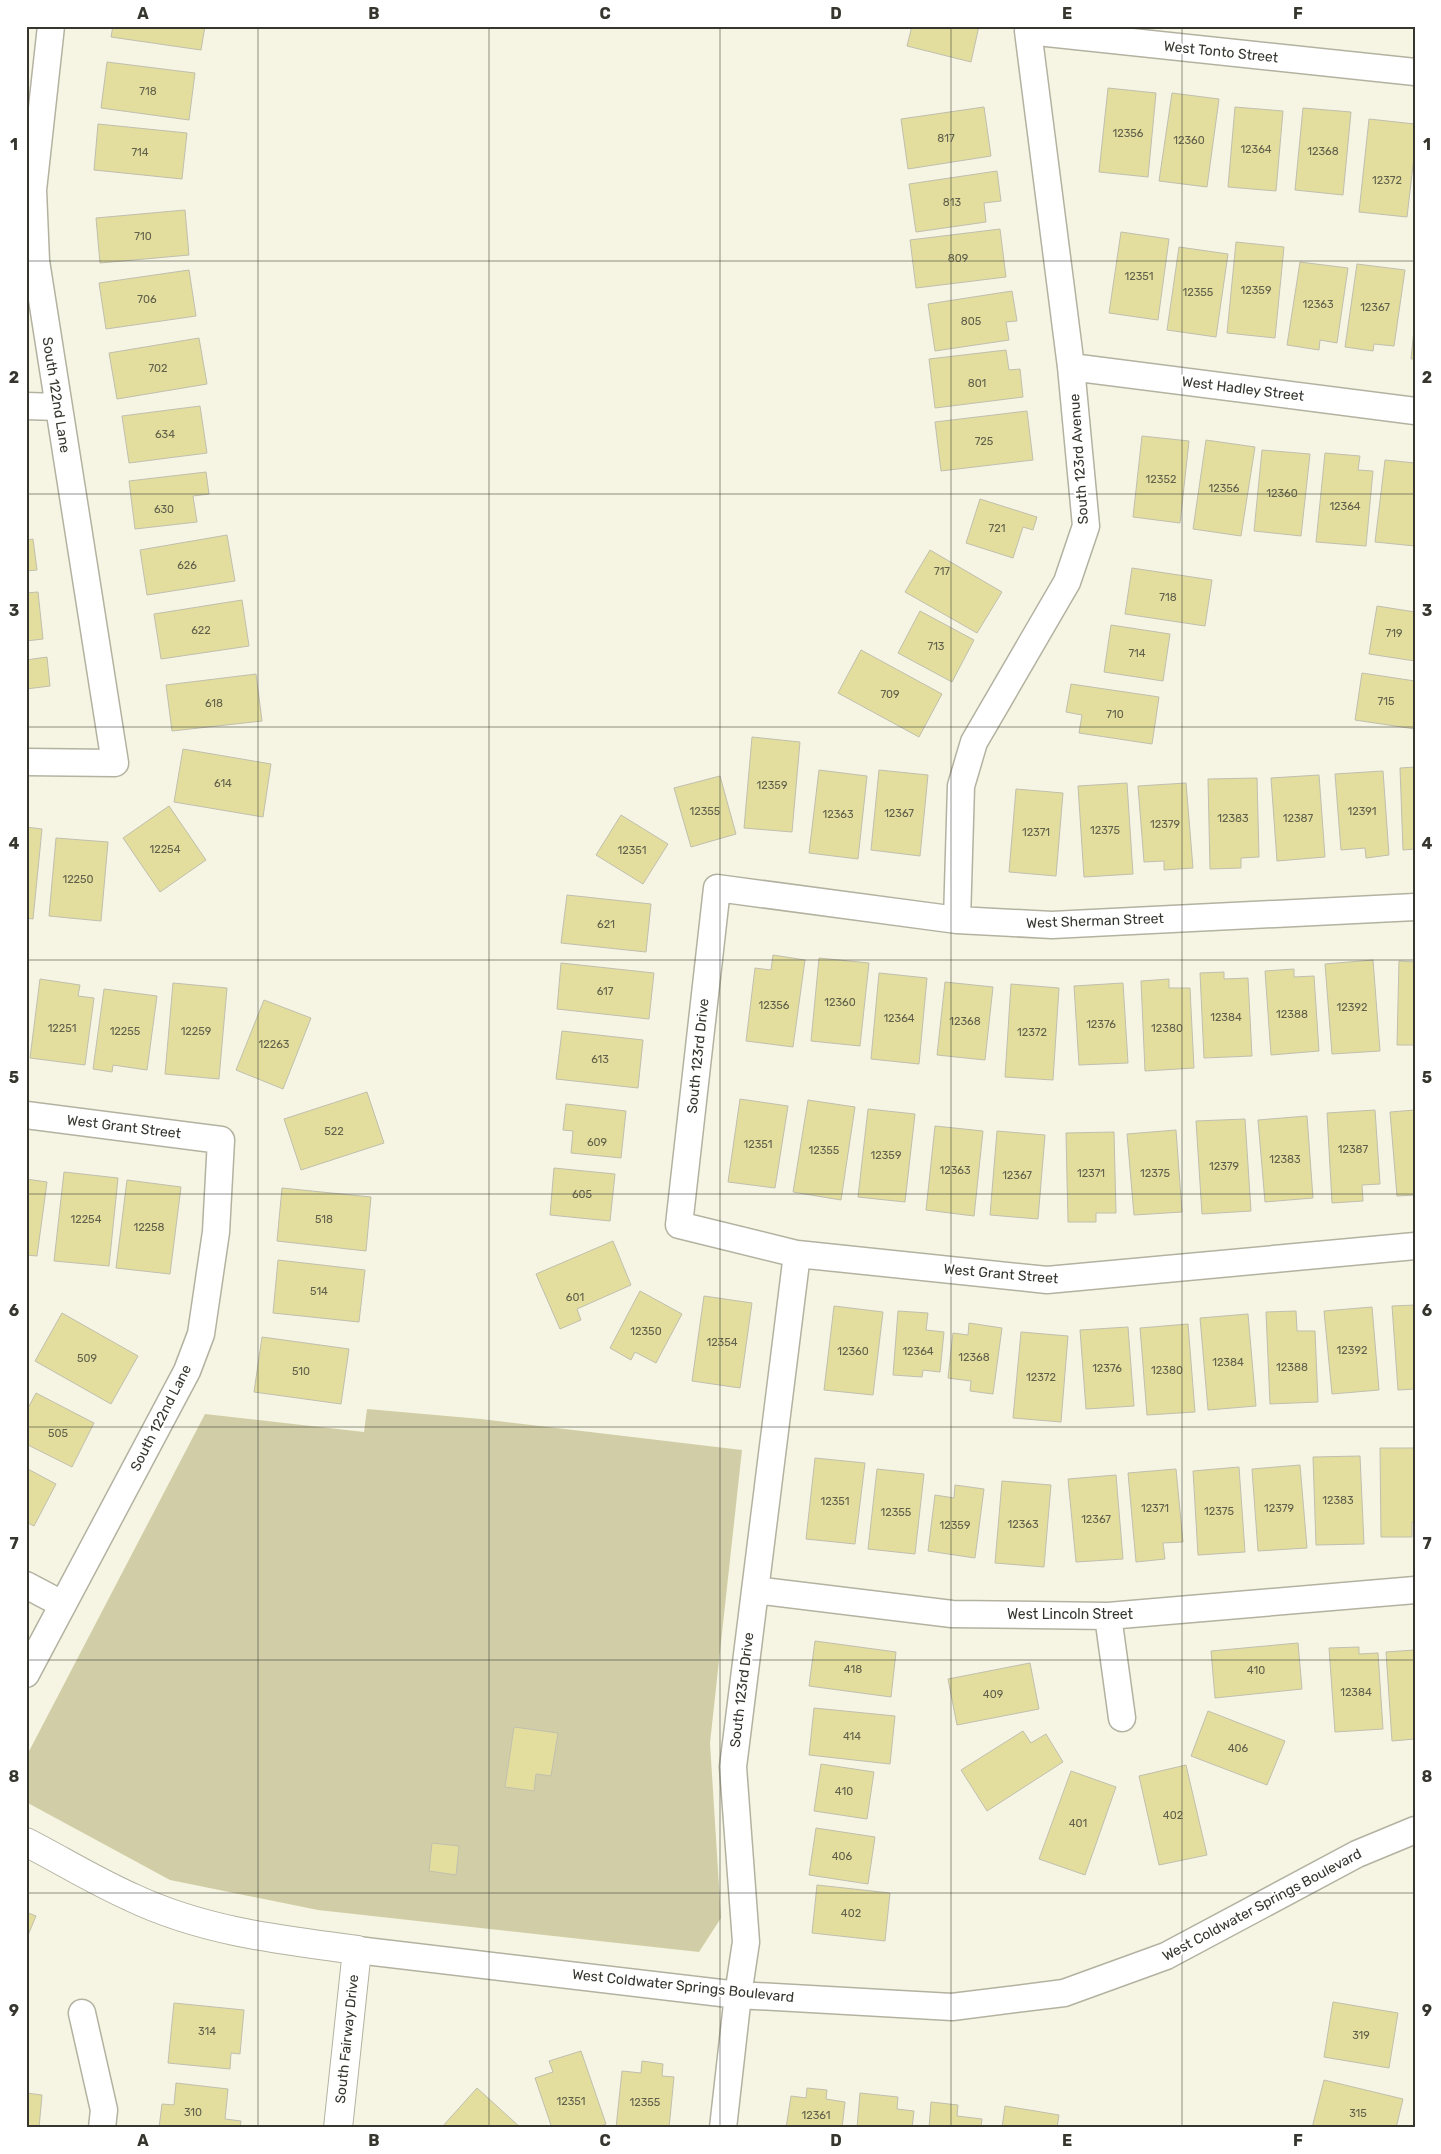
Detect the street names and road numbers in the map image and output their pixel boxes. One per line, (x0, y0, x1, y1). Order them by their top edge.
street label: West Tonto Street (1163, 38, 1280, 67)
street label: South 122nd Lane (38, 336, 74, 454)
street label: West Hadley Street (1181, 373, 1306, 405)
street label: South 123rd Avenue (1066, 393, 1092, 525)
street label: West Sherman Street (1026, 910, 1165, 932)
street label: South 123rd Drive (683, 997, 713, 1115)
street label: West Grant Street (66, 1112, 183, 1143)
street label: West Grant Street (943, 1261, 1060, 1288)
street label: South 122nd Lane (127, 1362, 195, 1474)
street label: West Lincoln Street (1007, 1606, 1134, 1623)
street label: South 123rd Drive (727, 1631, 758, 1749)
street label: West Coldwater Springs Boulevard (1160, 1845, 1364, 1965)
street label: West Coldwater Springs Boulevard (571, 1966, 795, 2006)
street label: South Fairway Drive (332, 1973, 362, 2104)

